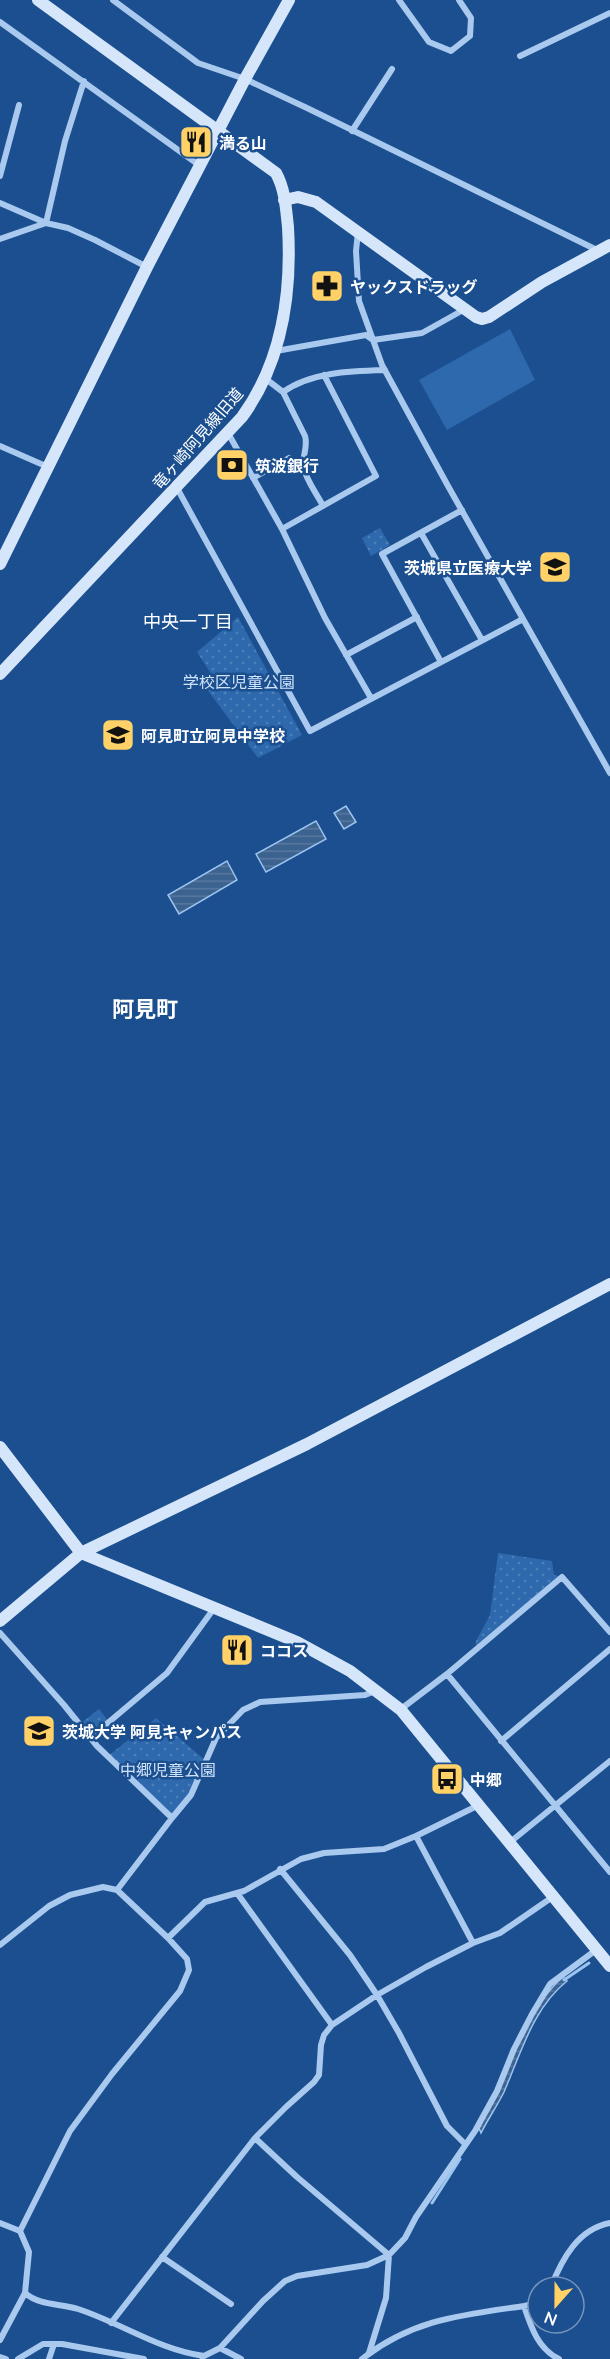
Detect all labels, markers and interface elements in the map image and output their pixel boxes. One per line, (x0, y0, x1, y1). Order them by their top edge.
restaurant icon: 満る山 (178, 124, 214, 160)
place label: 満る山 (219, 133, 267, 152)
pharmacy icon: ヤックスドラッグ (309, 268, 345, 304)
place label: ヤックスドラッグ (350, 277, 478, 296)
street label: 竜ヶ崎阿見線旧道 (148, 383, 246, 493)
bank icon: 筑波銀行 (214, 447, 250, 483)
place label: 筑波銀行 (255, 456, 319, 475)
school or university icon: 茨城県立医療大学 (537, 549, 573, 585)
place label: 茨城県立医療大学 (404, 558, 532, 577)
district label: 中央一丁目 (143, 610, 233, 632)
park label: 学校区児童公園 (183, 672, 295, 691)
school or university icon: 阿見町立阿見中学校 (100, 717, 136, 753)
place label: 阿見町立阿見中学校 (141, 726, 285, 745)
district label: 阿見町 (112, 995, 178, 1022)
restaurant icon: ココス (219, 1632, 255, 1668)
place label: ココス (260, 1641, 308, 1660)
school or university icon: 茨城大学 阿見キャンパス (21, 1713, 57, 1749)
place label: 茨城大学 阿見キャンパス (62, 1722, 242, 1741)
park label: 中郷児童公園 (120, 1760, 216, 1779)
bus stop icon: 中郷 (429, 1761, 465, 1797)
place label: 中郷 (470, 1770, 502, 1789)
north arrow (526, 2275, 586, 2335)
text: N (541, 2308, 560, 2331)

